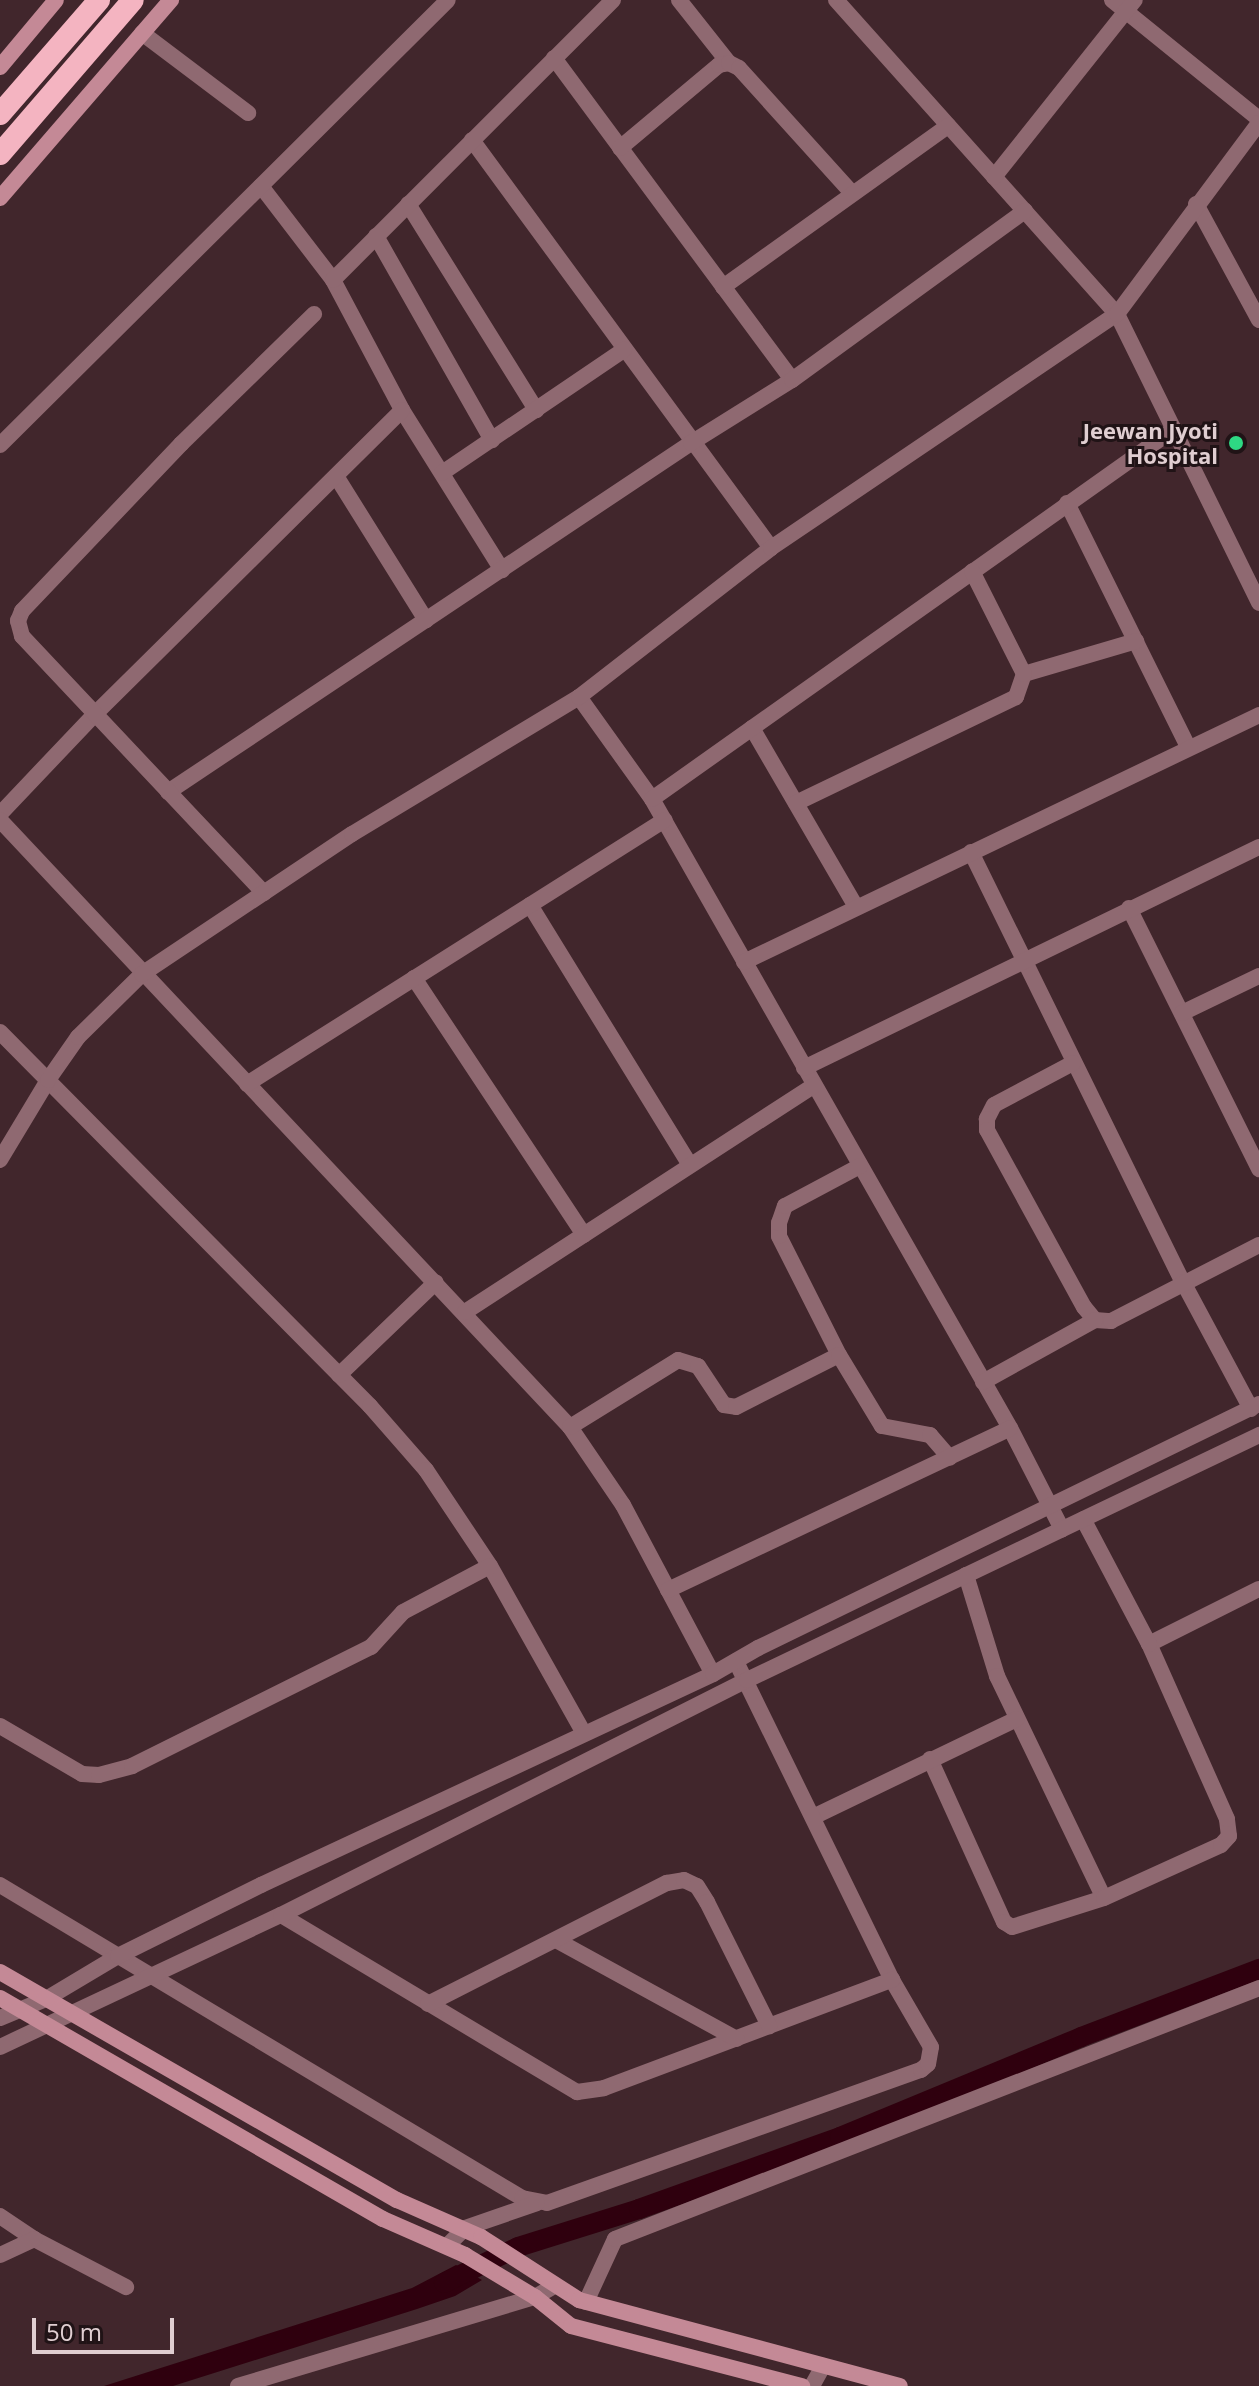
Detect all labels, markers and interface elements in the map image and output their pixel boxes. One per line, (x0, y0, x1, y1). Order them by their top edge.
place label: Jeewan Jyoti Hospital (1083, 417, 1218, 468)
marker: Jeewan Jyoti Hospital (1225, 432, 1247, 454)
scale bar (36, 2302, 178, 2352)
text: 50 m (46, 2315, 102, 2348)

